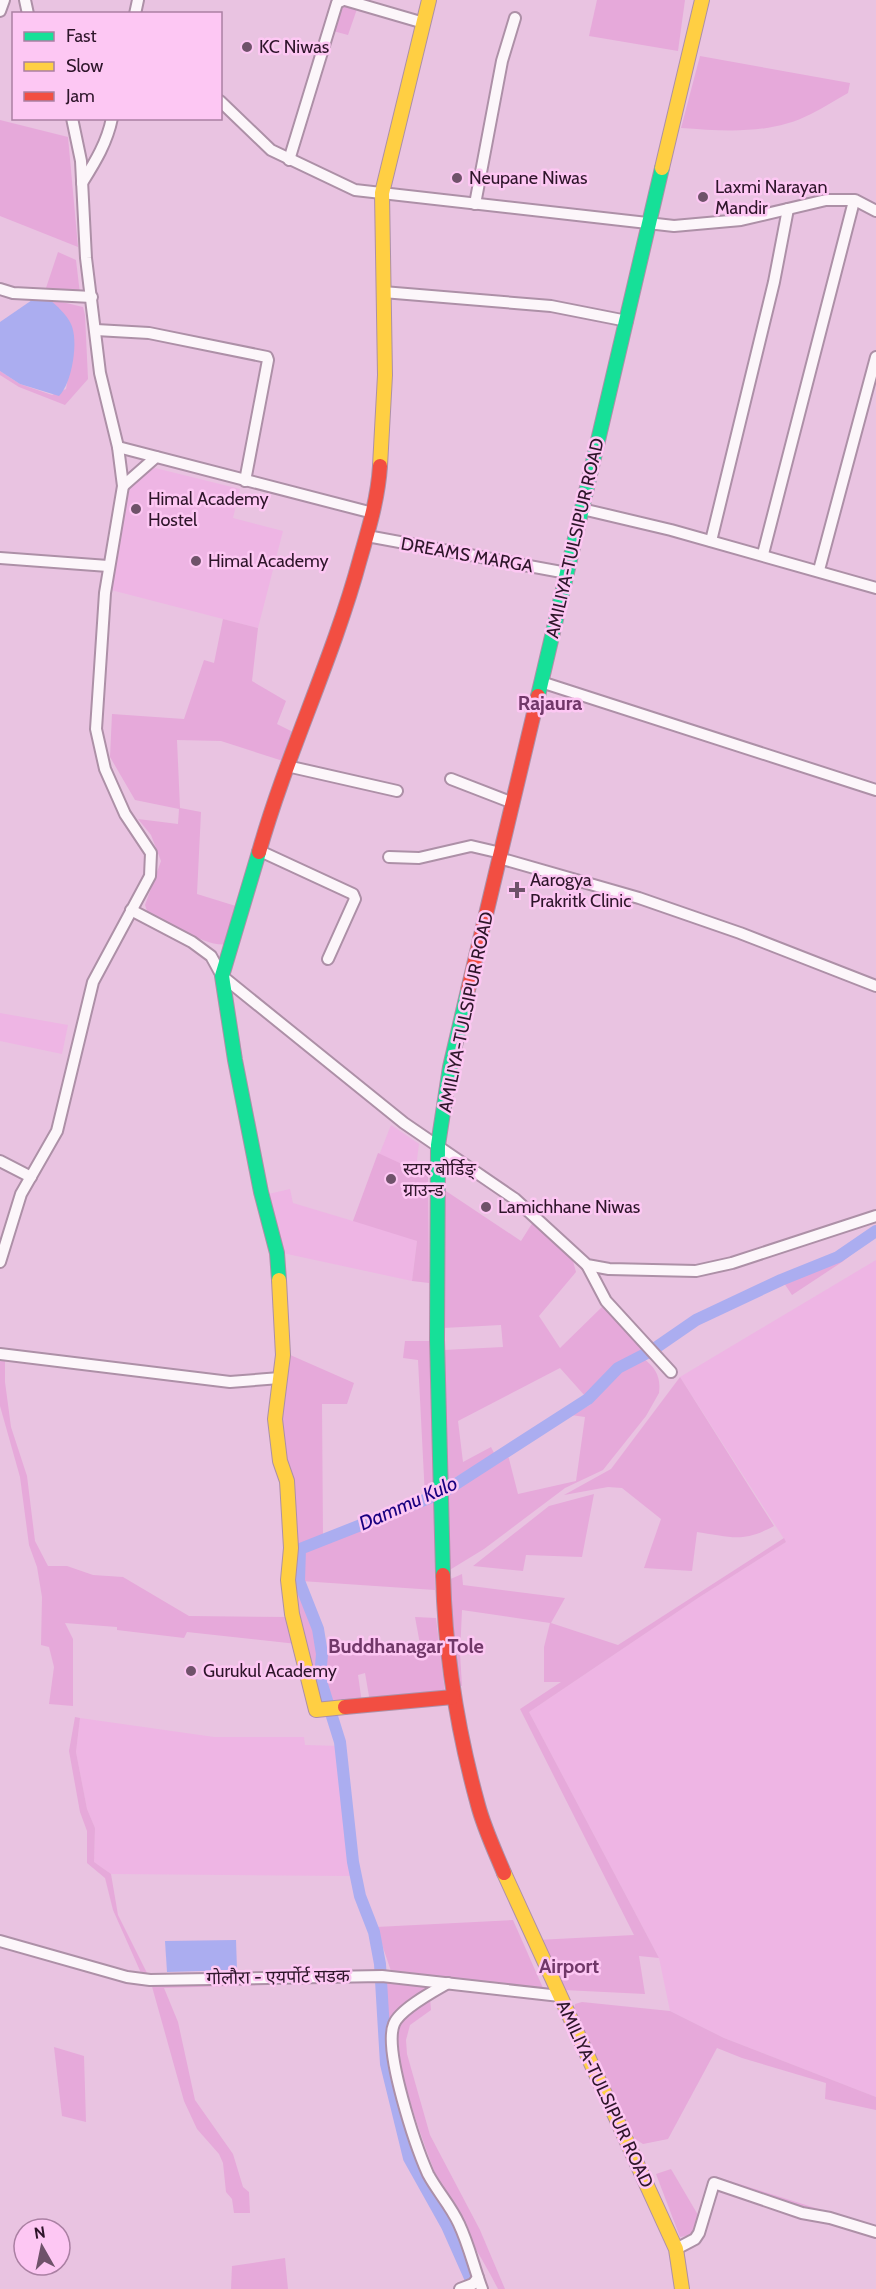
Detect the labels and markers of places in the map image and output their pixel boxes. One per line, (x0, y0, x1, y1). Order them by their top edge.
place label: KC Niwas (259, 36, 329, 58)
marker: KC Niwas (240, 40, 254, 54)
place label: Neupane Niwas (469, 167, 587, 189)
marker: Neupane Niwas (450, 171, 464, 185)
place label: Laxmi Narayan Mandir (715, 176, 828, 219)
marker: Laxmi Narayan Mandir (696, 190, 710, 204)
place label: Himal Academy Hostel (148, 488, 269, 531)
marker: Himal Academy Hostel (129, 502, 143, 516)
place label: Himal Academy (208, 550, 329, 572)
marker: Himal Academy (189, 554, 203, 568)
place label: Aarogya Prakritk Clinic (530, 869, 631, 912)
marker: Aarogya Prakritk Clinic (508, 881, 526, 899)
place label: स्टार बोर्डिङ् ग्राउन्ड (403, 1158, 476, 1201)
marker: स्टार बोर्डिङ् ग्राउन्ड (384, 1172, 398, 1186)
place label: Lamichhane Niwas (498, 1196, 640, 1218)
marker: Lamichhane Niwas (479, 1200, 493, 1214)
place label: Gurukul Academy (203, 1660, 337, 1682)
marker: Gurukul Academy (184, 1664, 198, 1678)

